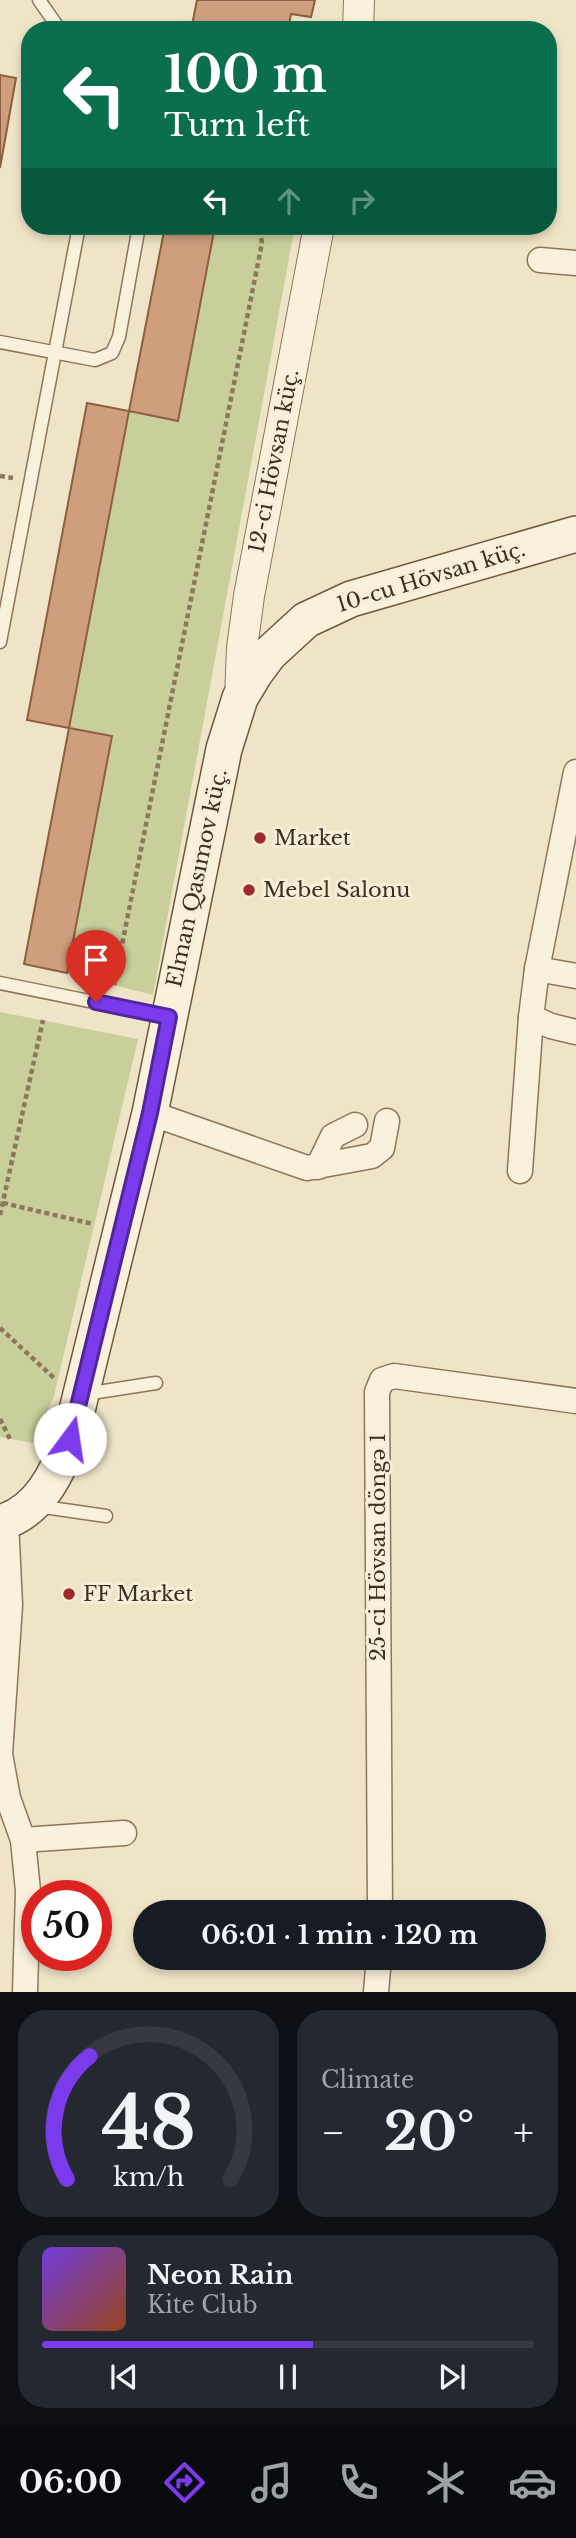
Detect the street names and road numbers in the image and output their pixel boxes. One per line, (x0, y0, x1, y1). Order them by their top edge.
street label: 12-ci Hövsan küç. (243, 367, 305, 555)
street label: 10-cu Hövsan küç. (334, 536, 528, 618)
street label: Elman Qasımov küç. (161, 766, 233, 990)
street label: 25-ci Hövsan döngə 1 (365, 1433, 391, 1661)

